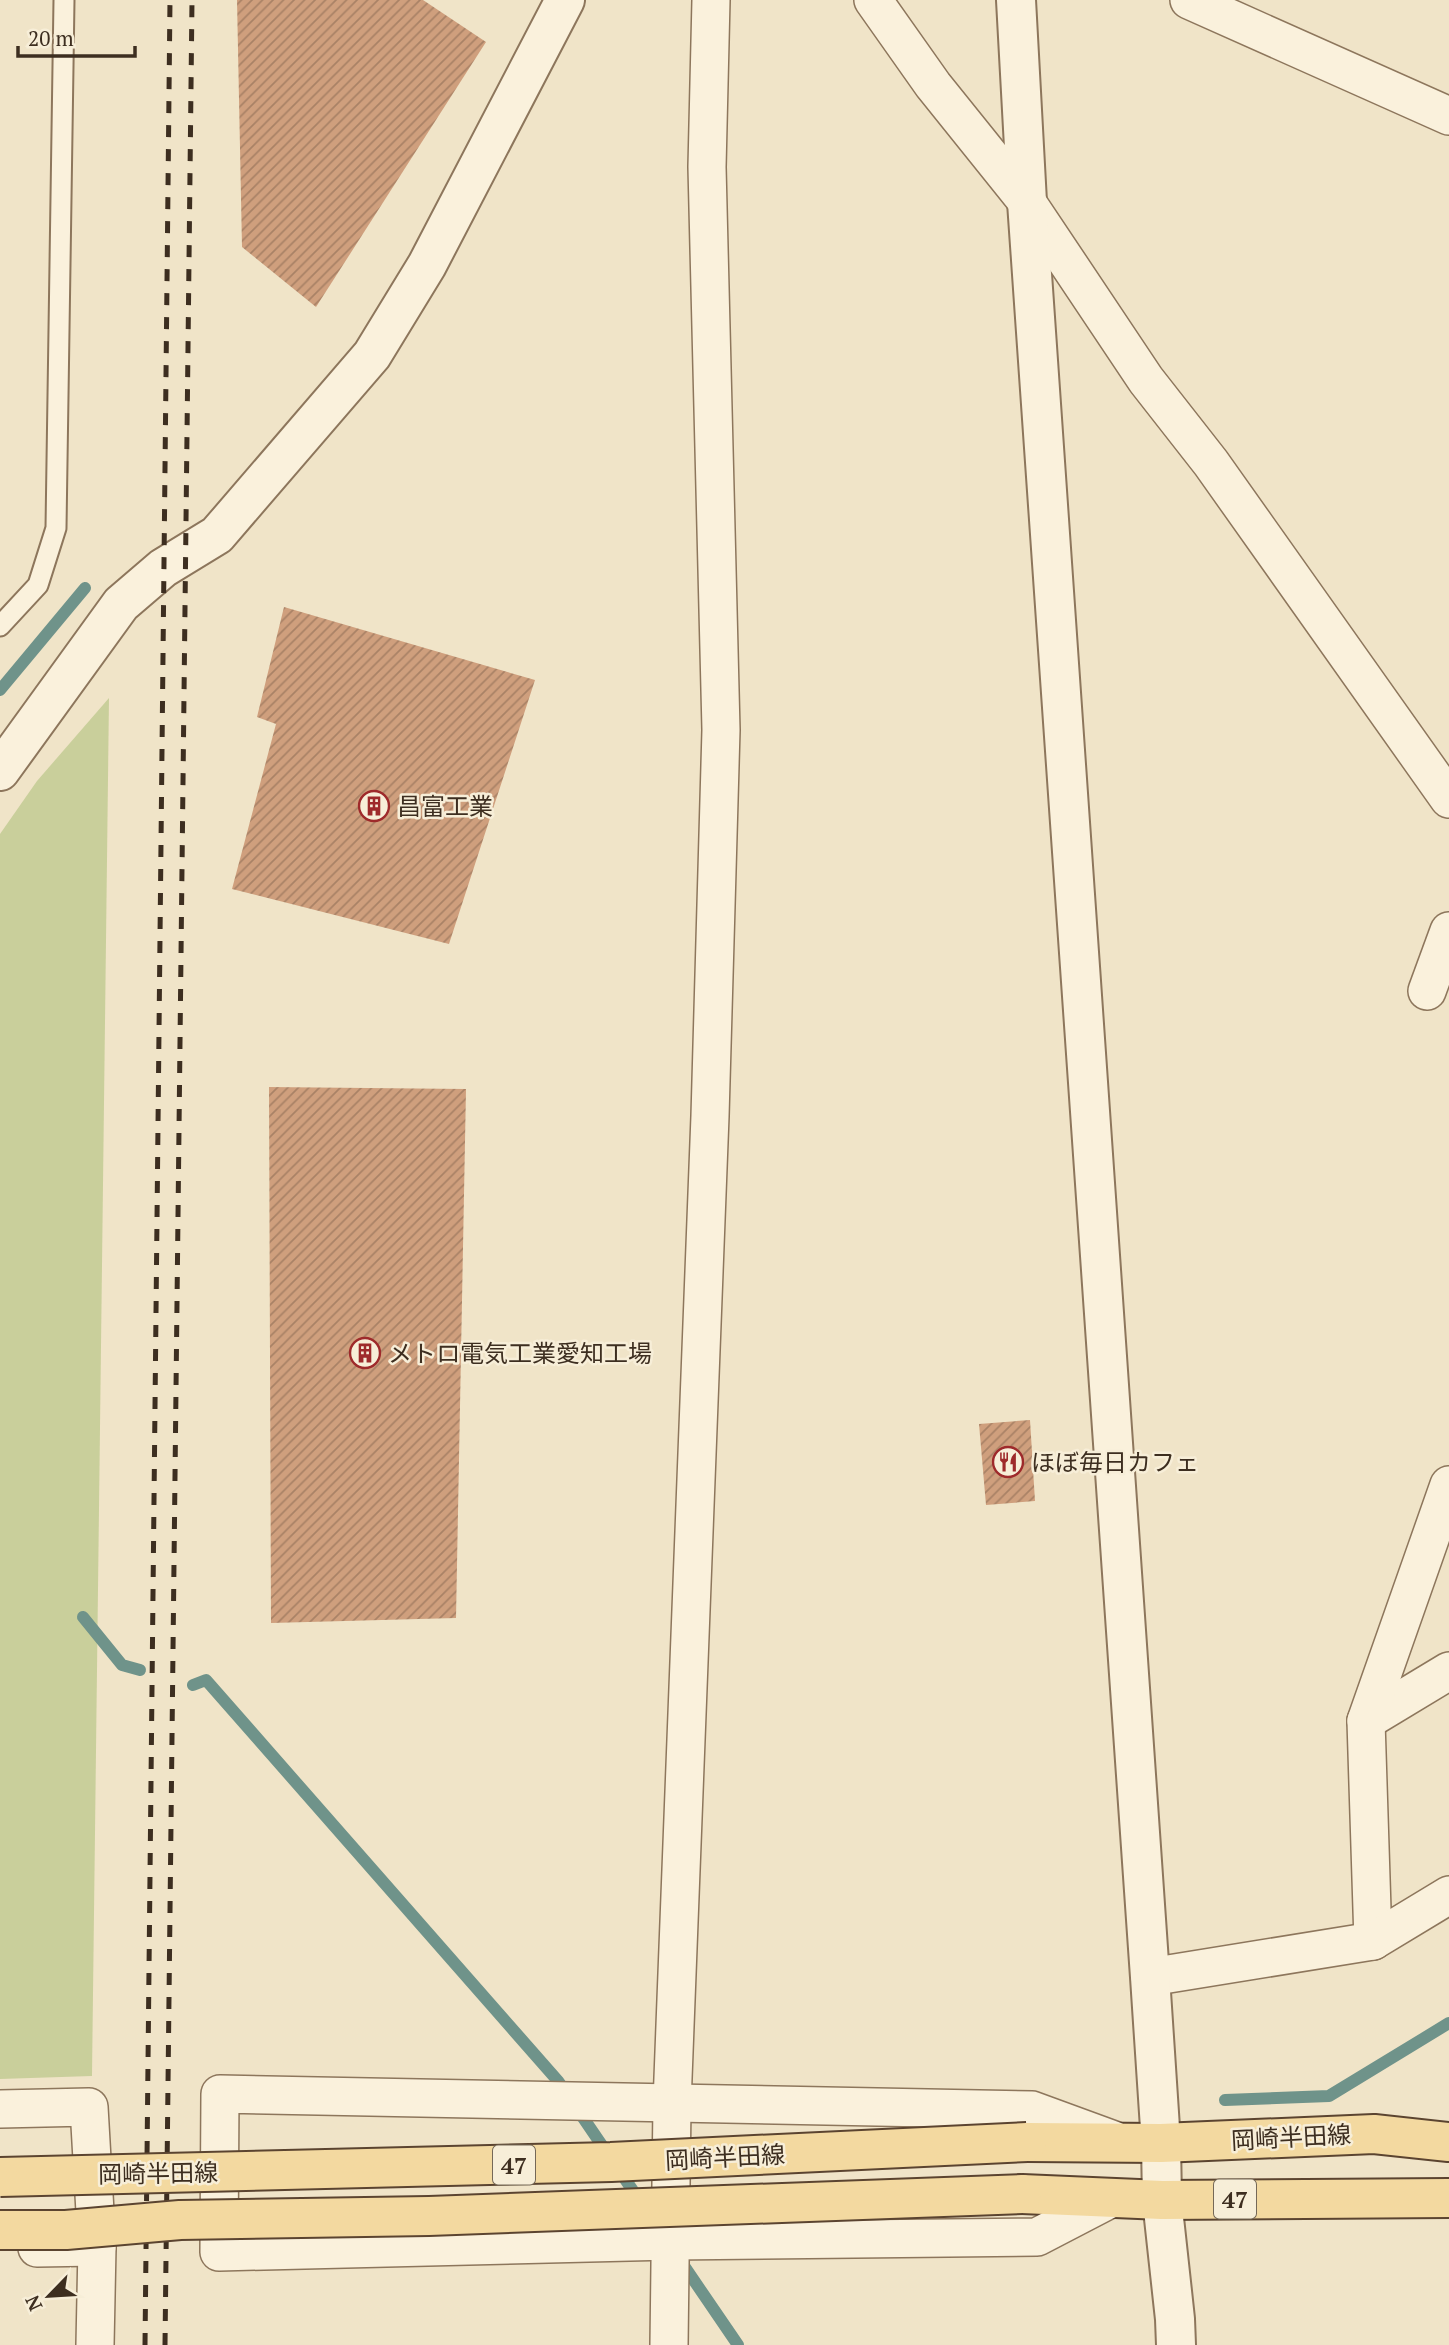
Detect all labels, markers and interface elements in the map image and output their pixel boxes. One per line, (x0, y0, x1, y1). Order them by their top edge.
scale bar (18, 14, 135, 58)
text: 20 m (28, 24, 74, 52)
building icon: 昌富工業 (357, 789, 391, 823)
place label: 昌富工業 (397, 790, 493, 822)
building icon: メトロ電気工業愛知工場 (348, 1336, 382, 1370)
place label: メトロ電気工業愛知工場 (388, 1337, 652, 1369)
restaurant icon: ほぼ毎日カフェ (991, 1445, 1025, 1479)
place label: ほぼ毎日カフェ (1031, 1446, 1199, 1478)
street label: 岡崎半田線 (1230, 2118, 1352, 2156)
street label: 岡崎半田線 (664, 2138, 786, 2176)
road number: 47 (493, 2146, 535, 2184)
street label: 岡崎半田線 (98, 2156, 218, 2190)
road number: 47 (1214, 2180, 1256, 2218)
north arrow (14, 2261, 84, 2331)
text: N (19, 2291, 48, 2315)

